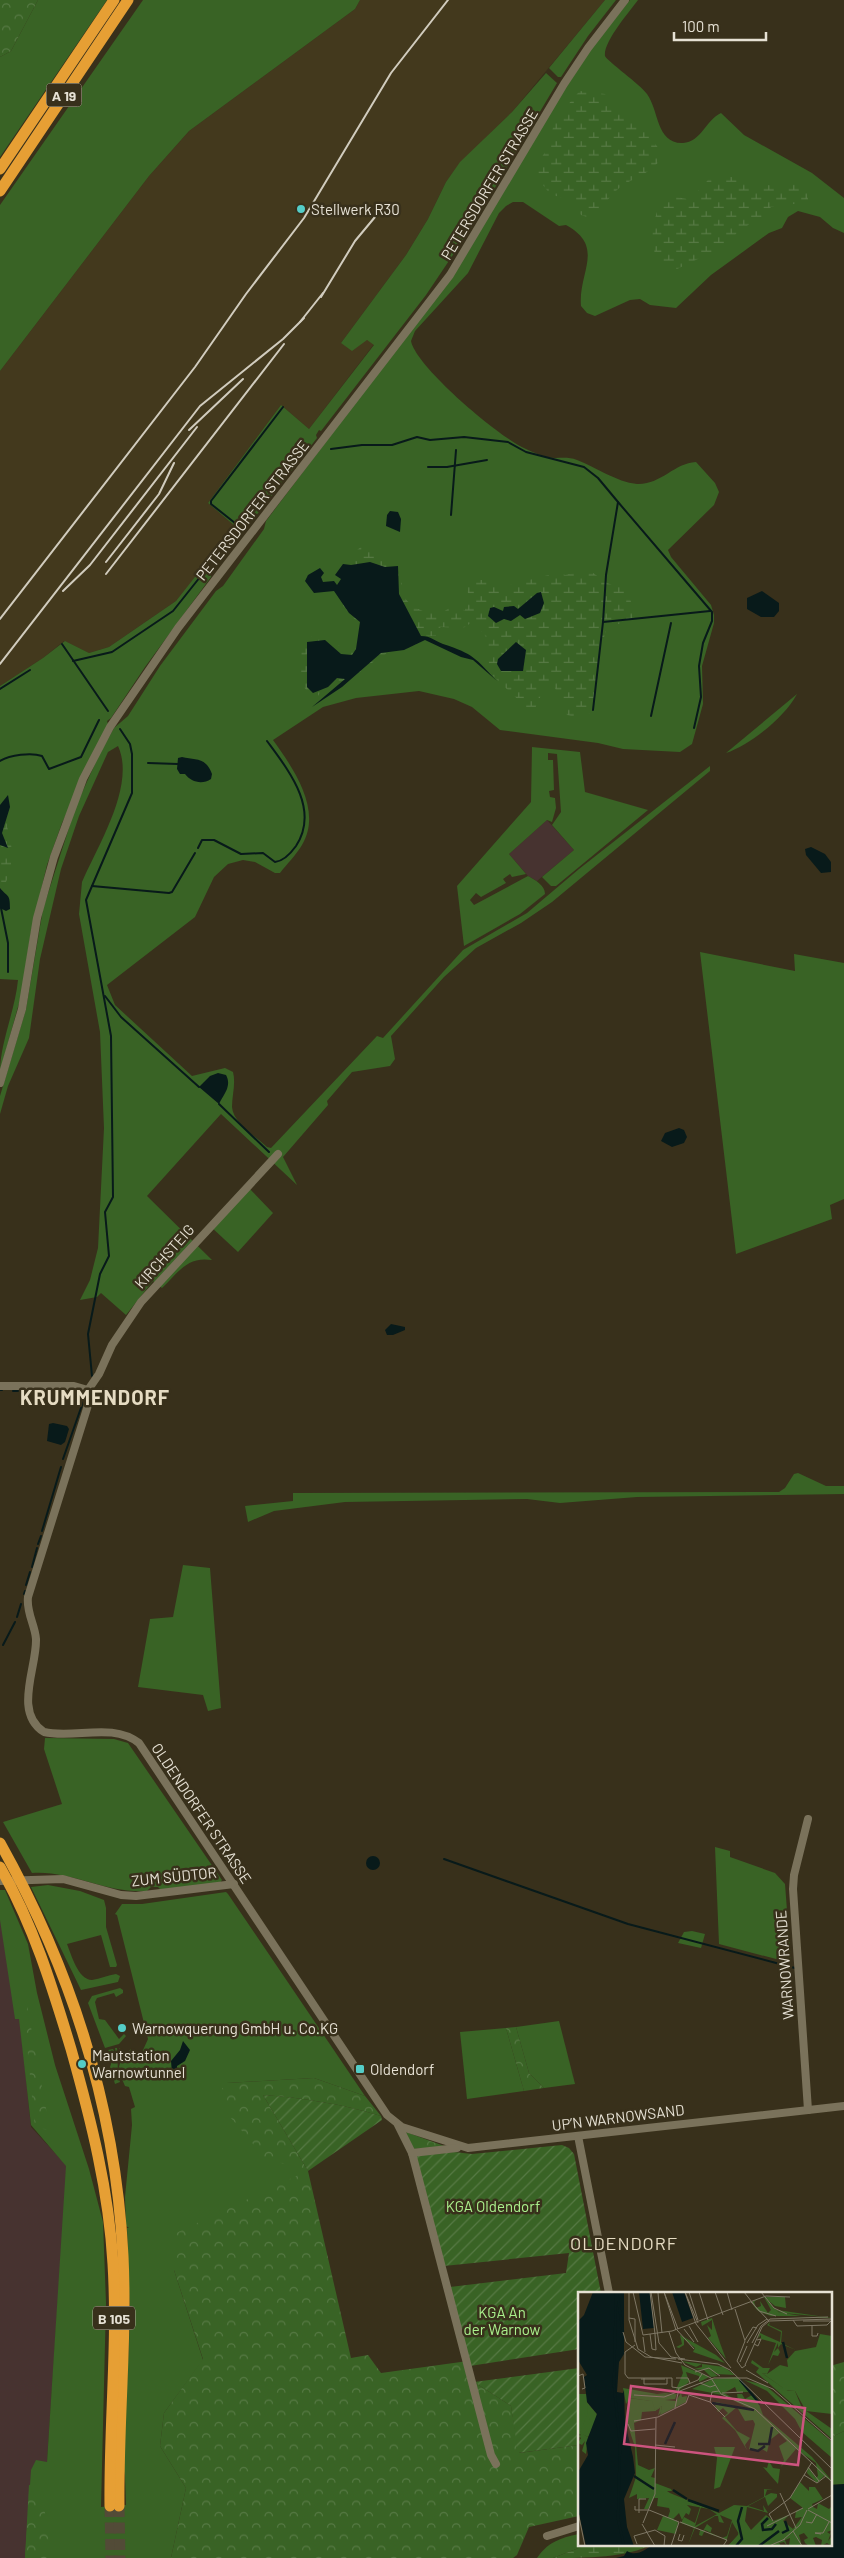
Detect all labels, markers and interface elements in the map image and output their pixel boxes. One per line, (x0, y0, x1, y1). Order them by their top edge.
scale bar (674, 10, 766, 42)
text: 100 m (682, 17, 720, 35)
road number: A 19 (46, 84, 82, 106)
street label: PETERSDORFER STRASSE (437, 105, 541, 263)
place label: Stellwerk R30 (311, 200, 400, 218)
marker: Stellwerk R30 (295, 203, 307, 215)
street label: PETERSDORFER STRASSE (192, 436, 312, 584)
street label: KIRCHSTEIG (130, 1220, 198, 1292)
district label: KRUMMENDORF (20, 1385, 170, 1409)
street label: OLDENDORFER STRASSE (148, 1739, 256, 1887)
street label: ZUM SÜDTOR (130, 1863, 218, 1889)
street label: WARNOWRANDE (771, 1910, 797, 2020)
place label: Warnowquerung GmbH u. Co.KG (132, 2019, 338, 2037)
marker: Warnowquerung GmbH u. Co.KG (116, 2022, 128, 2034)
place label: Mautstation Warnowtunnel (92, 2046, 185, 2081)
marker: Mautstation Warnowtunnel (76, 2058, 88, 2070)
place label: Oldendorf (370, 2060, 434, 2078)
marker: Oldendorf (354, 2063, 366, 2075)
street label: UP’N WARNOWSAND (551, 2100, 685, 2134)
park label: KGA Oldendorf (446, 2197, 540, 2215)
district label: OLDENDORF (570, 2232, 678, 2254)
inset map (578, 2292, 832, 2546)
park label: KGA An der Warnow (464, 2303, 541, 2338)
road number: B 105 (93, 2306, 135, 2330)

